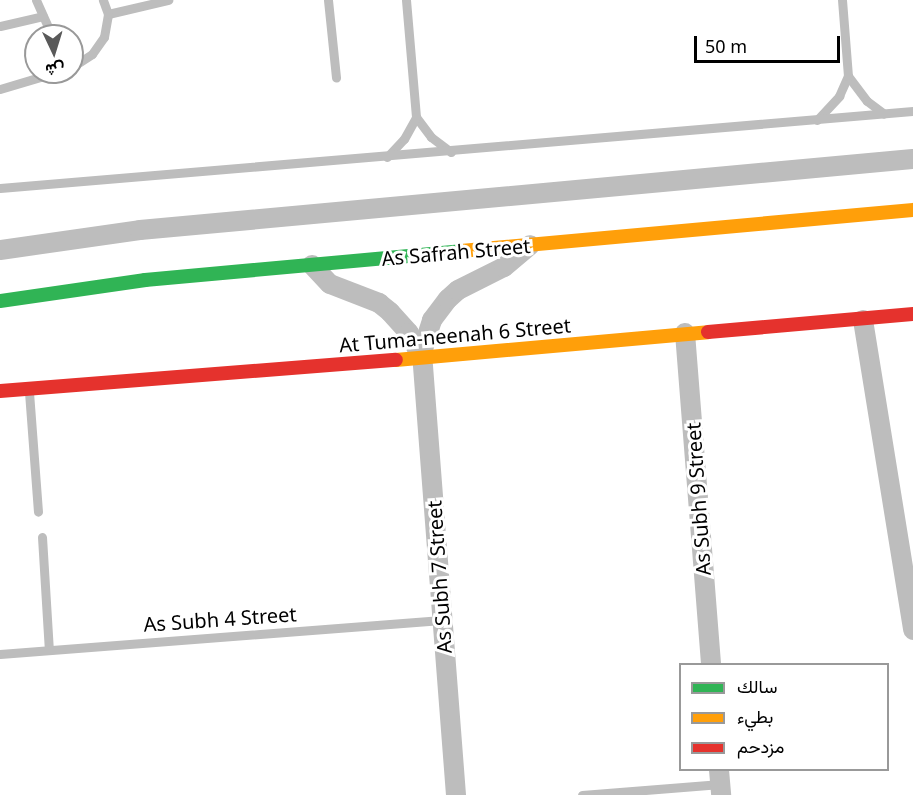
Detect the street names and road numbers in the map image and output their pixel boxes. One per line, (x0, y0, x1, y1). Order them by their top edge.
street label: As Safrah Street (381, 234, 531, 270)
street label: At Tuma-neenah 6 Street (338, 313, 572, 357)
street label: As Subh 9 Street (681, 422, 715, 576)
street label: As Subh 7 Street (422, 500, 456, 654)
street label: As Subh 4 Street (143, 602, 297, 636)

